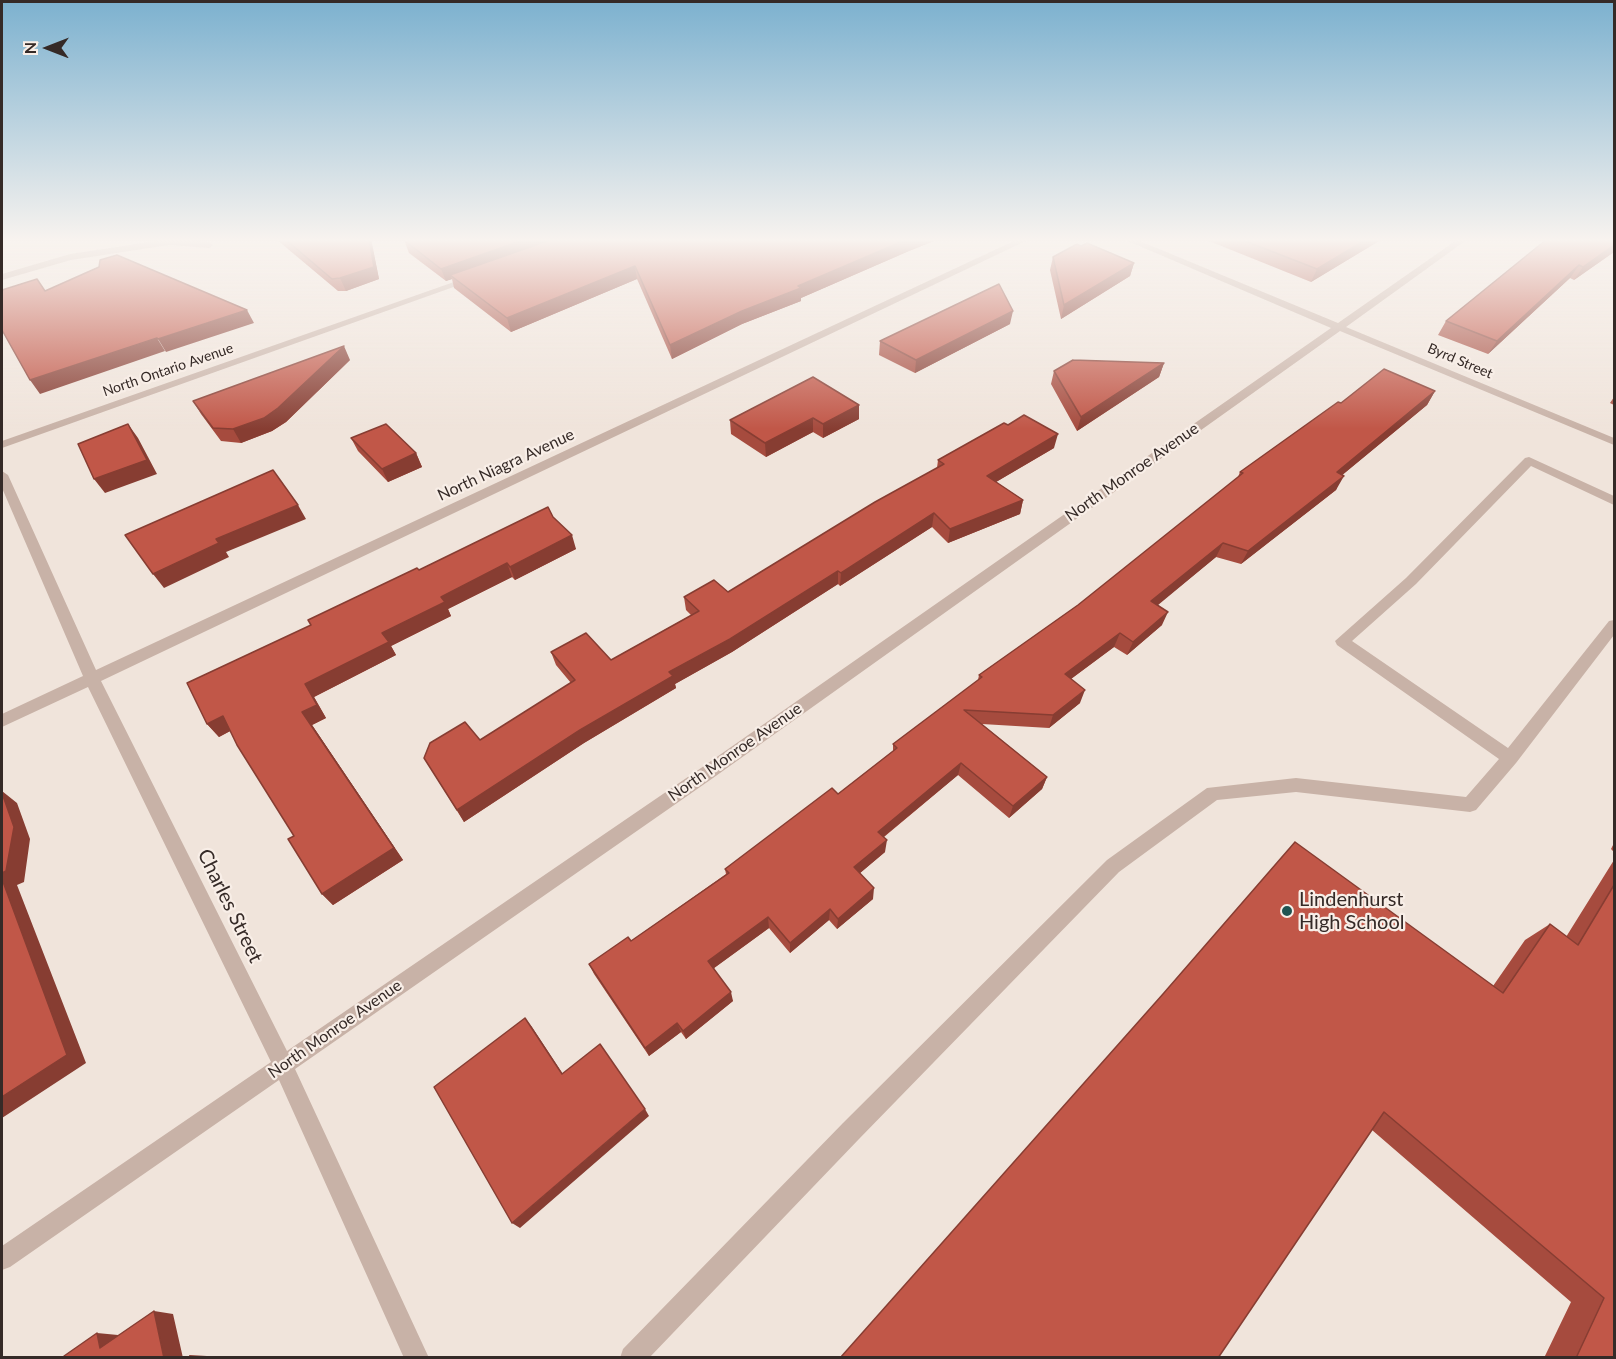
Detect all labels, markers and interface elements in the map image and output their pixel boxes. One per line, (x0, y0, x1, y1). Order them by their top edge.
north arrow (18, 18, 78, 78)
text: N (20, 42, 39, 54)
street label: North Ontario Avenue (100, 340, 236, 400)
street label: Byrd Street (1425, 340, 1495, 382)
street label: North Monroe Avenue (1062, 419, 1202, 525)
street label: North Niagra Avenue (435, 425, 577, 505)
street label: North Monroe Avenue (665, 699, 805, 805)
street label: Charles Street (192, 845, 268, 967)
place label: Lindenhurst High School (1299, 888, 1404, 935)
marker: Lindenhurst High School (1280, 904, 1294, 918)
street label: North Monroe Avenue (265, 976, 405, 1082)

